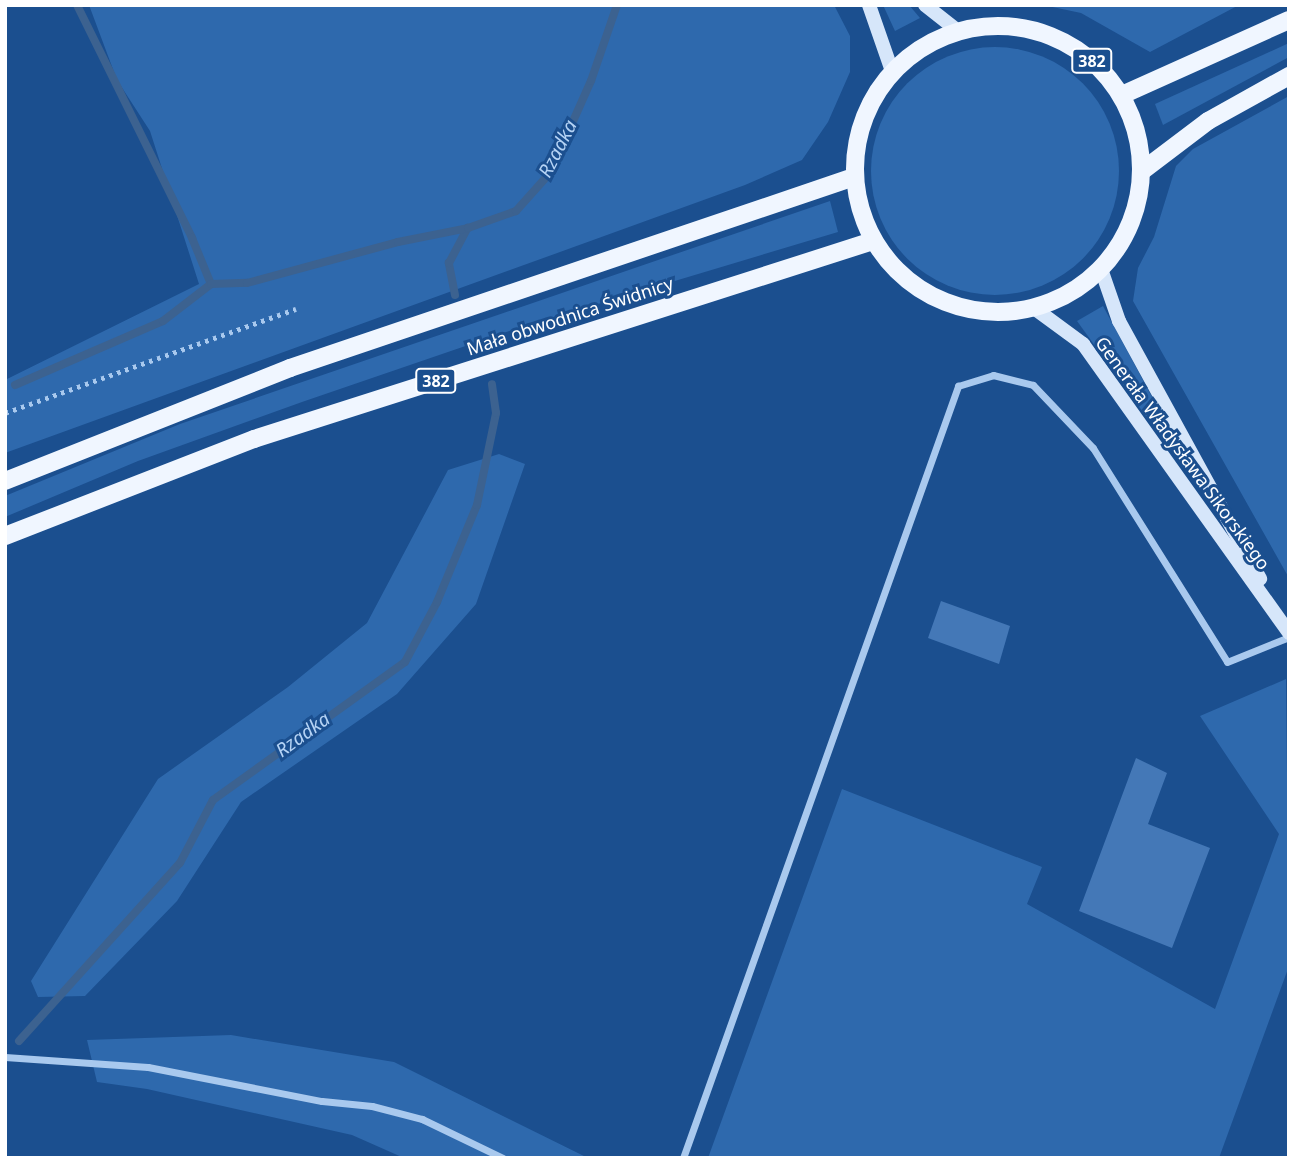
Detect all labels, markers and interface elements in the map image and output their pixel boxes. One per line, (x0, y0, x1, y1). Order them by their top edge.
road number: 382 (1071, 48, 1113, 74)
water label: Rzadka (534, 117, 582, 181)
street label: Mała obwodnica Świdnicy (464, 272, 676, 360)
street label: Generała Władysława Sikorskiego (1091, 332, 1275, 574)
road number: 382 (415, 368, 457, 394)
water label: Rzadka (271, 708, 335, 762)

